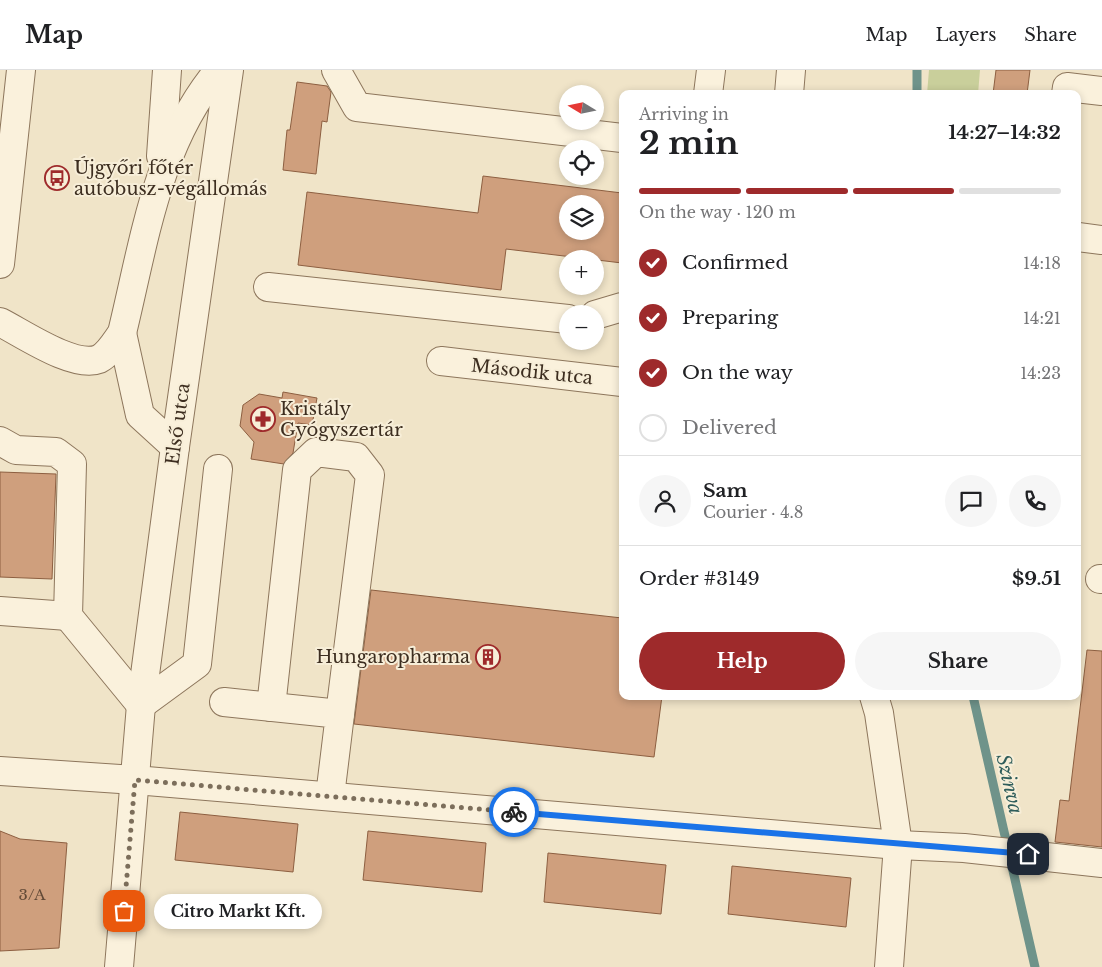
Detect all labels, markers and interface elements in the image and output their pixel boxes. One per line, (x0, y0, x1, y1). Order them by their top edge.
text: Map (25, 20, 83, 49)
text: Map (866, 24, 907, 46)
text: Layers (935, 24, 996, 46)
text: Share (1024, 24, 1077, 46)
north arrow (559, 85, 604, 130)
map controls (559, 85, 604, 350)
text: Arriving in (639, 104, 729, 124)
text: 14:27–14:32 (948, 121, 1061, 144)
text: 2 min (639, 123, 739, 163)
button: locate (559, 140, 604, 185)
place label: Újgyőri főtér autóbusz-végállomás (74, 156, 267, 200)
bus stop icon: Újgyőri főtér autóbusz-végállomás (44, 165, 70, 191)
button: layers (559, 195, 604, 240)
text: On the way · 120 m (639, 202, 796, 222)
icon: check (639, 249, 667, 277)
button: + (559, 250, 604, 295)
text: Confirmed (682, 251, 788, 274)
text: 14:18 (1023, 253, 1061, 273)
icon: check (639, 304, 667, 332)
button: − (559, 305, 604, 350)
text: Preparing (682, 306, 778, 329)
text: 14:21 (1023, 308, 1061, 328)
street label: Második utca (470, 355, 594, 389)
icon: check (639, 359, 667, 387)
text: On the way (682, 361, 793, 384)
text: 14:23 (1020, 363, 1061, 383)
street label: Első utca (161, 382, 195, 466)
place label: Kristály Gyógyszertár (280, 398, 403, 441)
pharmacy icon: Kristály Gyógyszertár (250, 406, 276, 432)
text: Delivered (682, 416, 777, 439)
button: person (639, 475, 691, 527)
button: chat (945, 475, 997, 527)
button: phone (1009, 475, 1061, 527)
text: Sam (703, 479, 748, 502)
text: Courier · 4.8 (703, 502, 804, 522)
text: Order #3149 (639, 567, 760, 590)
text: $9.51 (1012, 567, 1061, 590)
button: Help (639, 632, 845, 690)
button: Share (855, 632, 1061, 690)
building icon: Hungaropharma (475, 644, 501, 670)
place label: Hungaropharma (316, 646, 470, 668)
water label: Szinva (991, 752, 1028, 817)
courier (489, 787, 539, 837)
icon: bike (500, 798, 528, 826)
pin (1007, 833, 1049, 875)
icon: home (1014, 840, 1042, 868)
house number: 3/A (18, 885, 46, 904)
pin (103, 890, 145, 932)
callout: Citro Markt Kft. (154, 894, 322, 928)
icon: bag (110, 897, 138, 925)
text: Citro Markt Kft. (171, 901, 305, 921)

